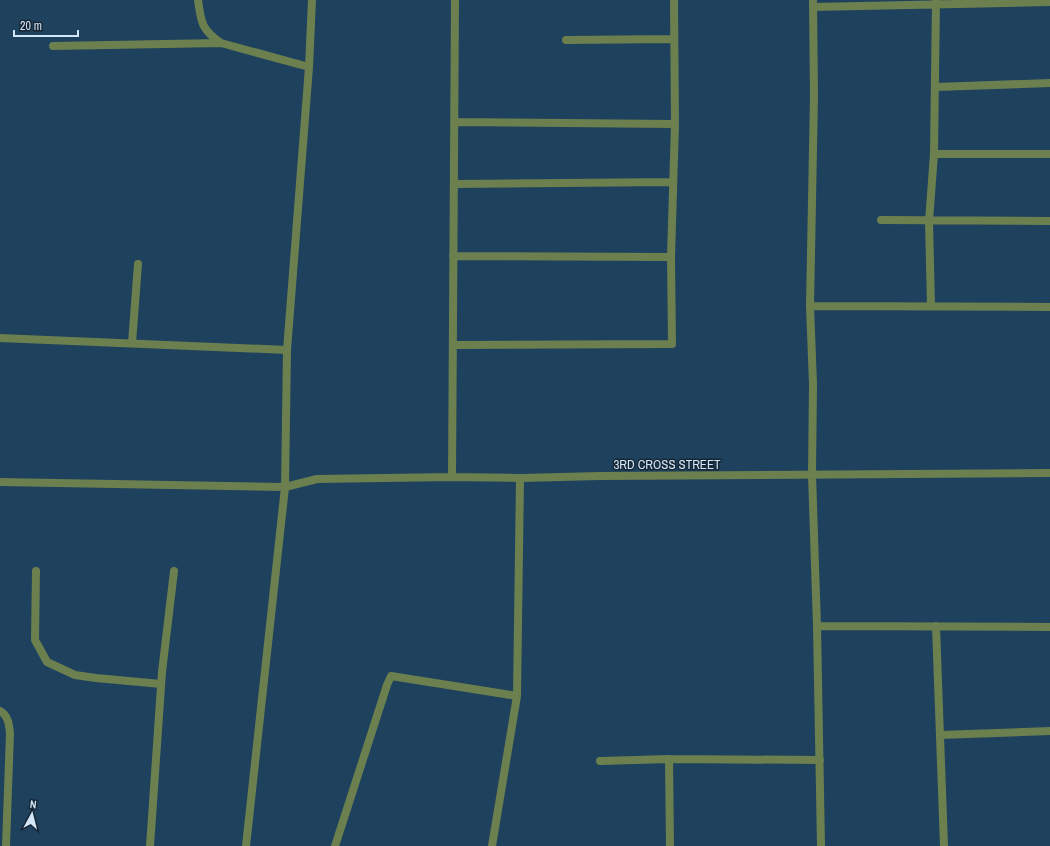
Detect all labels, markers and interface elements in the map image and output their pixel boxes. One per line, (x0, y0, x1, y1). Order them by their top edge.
scale bar (14, 12, 78, 38)
text: 20 m (20, 18, 42, 34)
street label: 3RD CROSS STREET (613, 456, 721, 473)
north arrow (12, 794, 52, 834)
text: N (29, 797, 37, 811)

